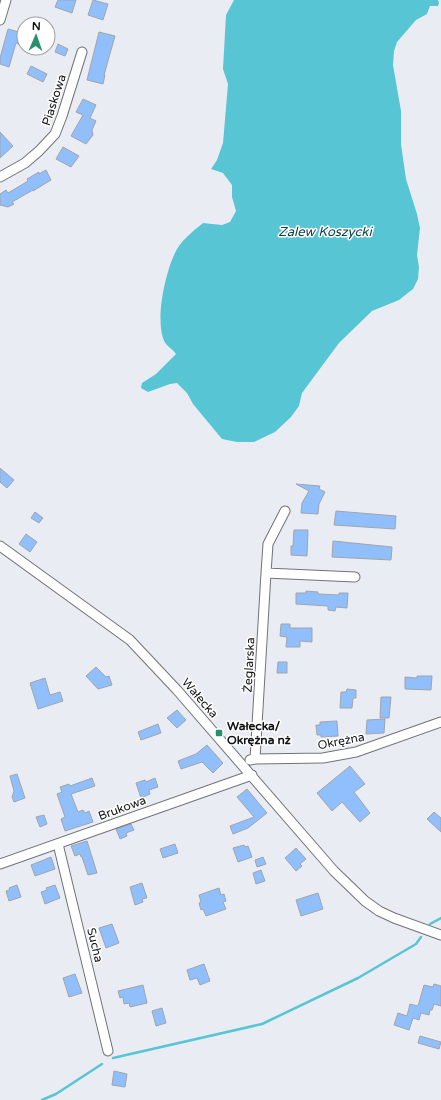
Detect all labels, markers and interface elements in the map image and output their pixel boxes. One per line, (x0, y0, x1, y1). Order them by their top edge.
north arrow (16, 16, 56, 56)
text: N (32, 20, 41, 33)
street label: Piaskowa (39, 73, 69, 127)
water label: Zalew Koszycki (278, 224, 373, 240)
street label: Żeglarska (241, 637, 257, 693)
street label: Wałecka (179, 675, 221, 721)
place label: Wałecka/ Okrężna nż (227, 719, 291, 747)
marker: Wałecka/ Okrężna nż (214, 728, 224, 738)
street label: Okrężna (316, 730, 366, 752)
street label: Brukowa (96, 793, 148, 823)
street label: Sucha (84, 926, 106, 964)

